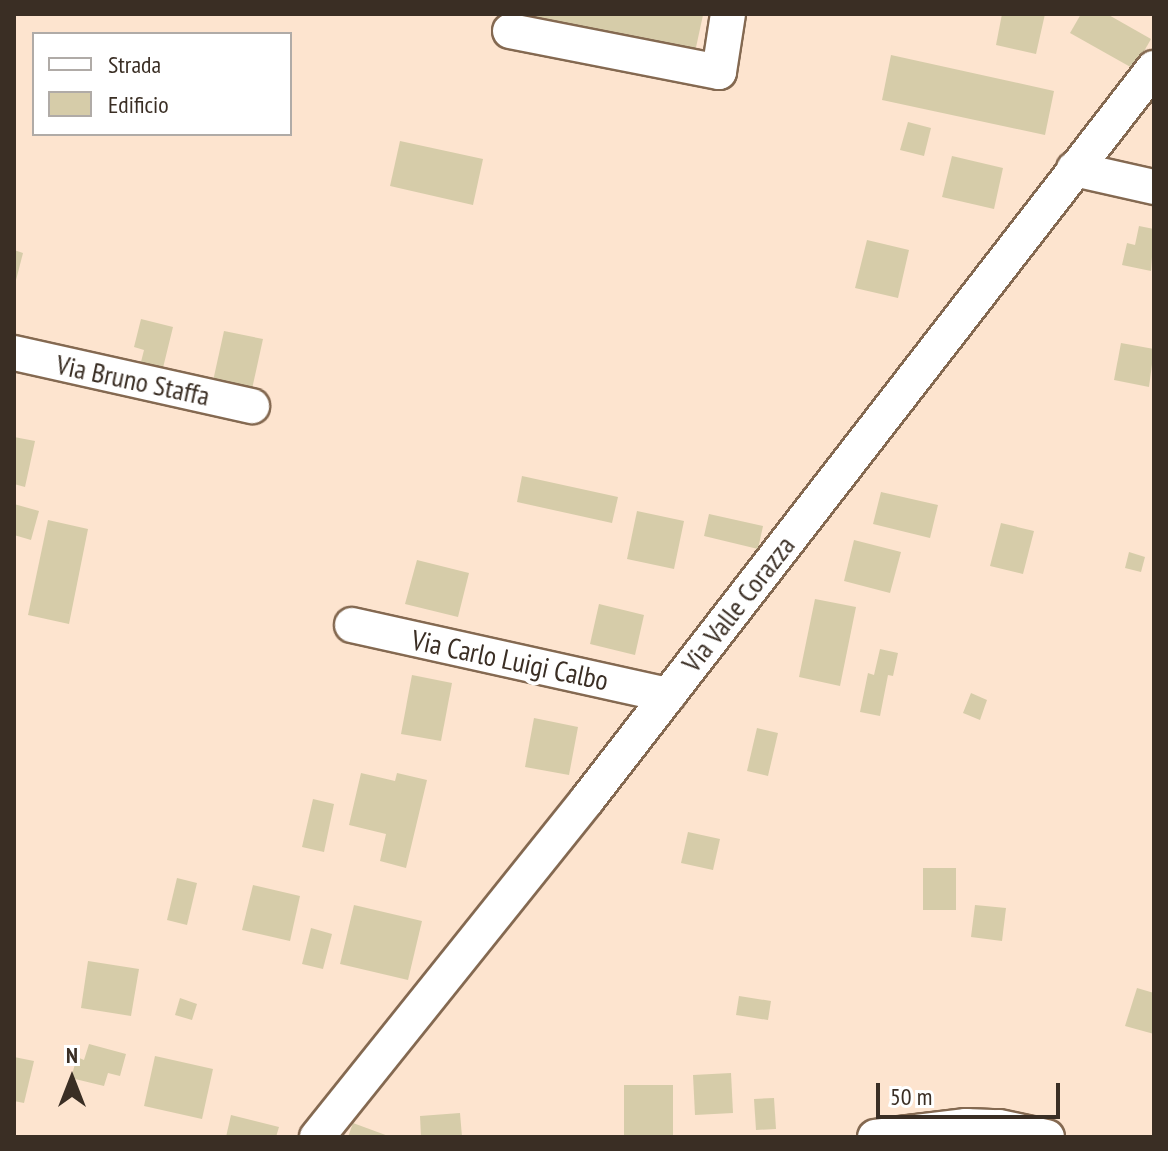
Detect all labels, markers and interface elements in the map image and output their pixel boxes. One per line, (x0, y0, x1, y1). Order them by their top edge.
legend (32, 32, 292, 136)
text: Strada (108, 49, 161, 80)
text: Edificio (108, 89, 169, 120)
street label: Via Bruno Staffa (53, 347, 213, 413)
street label: Via Valle Corazza (674, 529, 802, 679)
street label: Via Carlo Luigi Calbo (409, 623, 611, 697)
north arrow (32, 1039, 112, 1119)
text: N (66, 1041, 78, 1069)
scale bar (880, 1067, 1064, 1117)
text: 50 m (890, 1081, 932, 1112)

